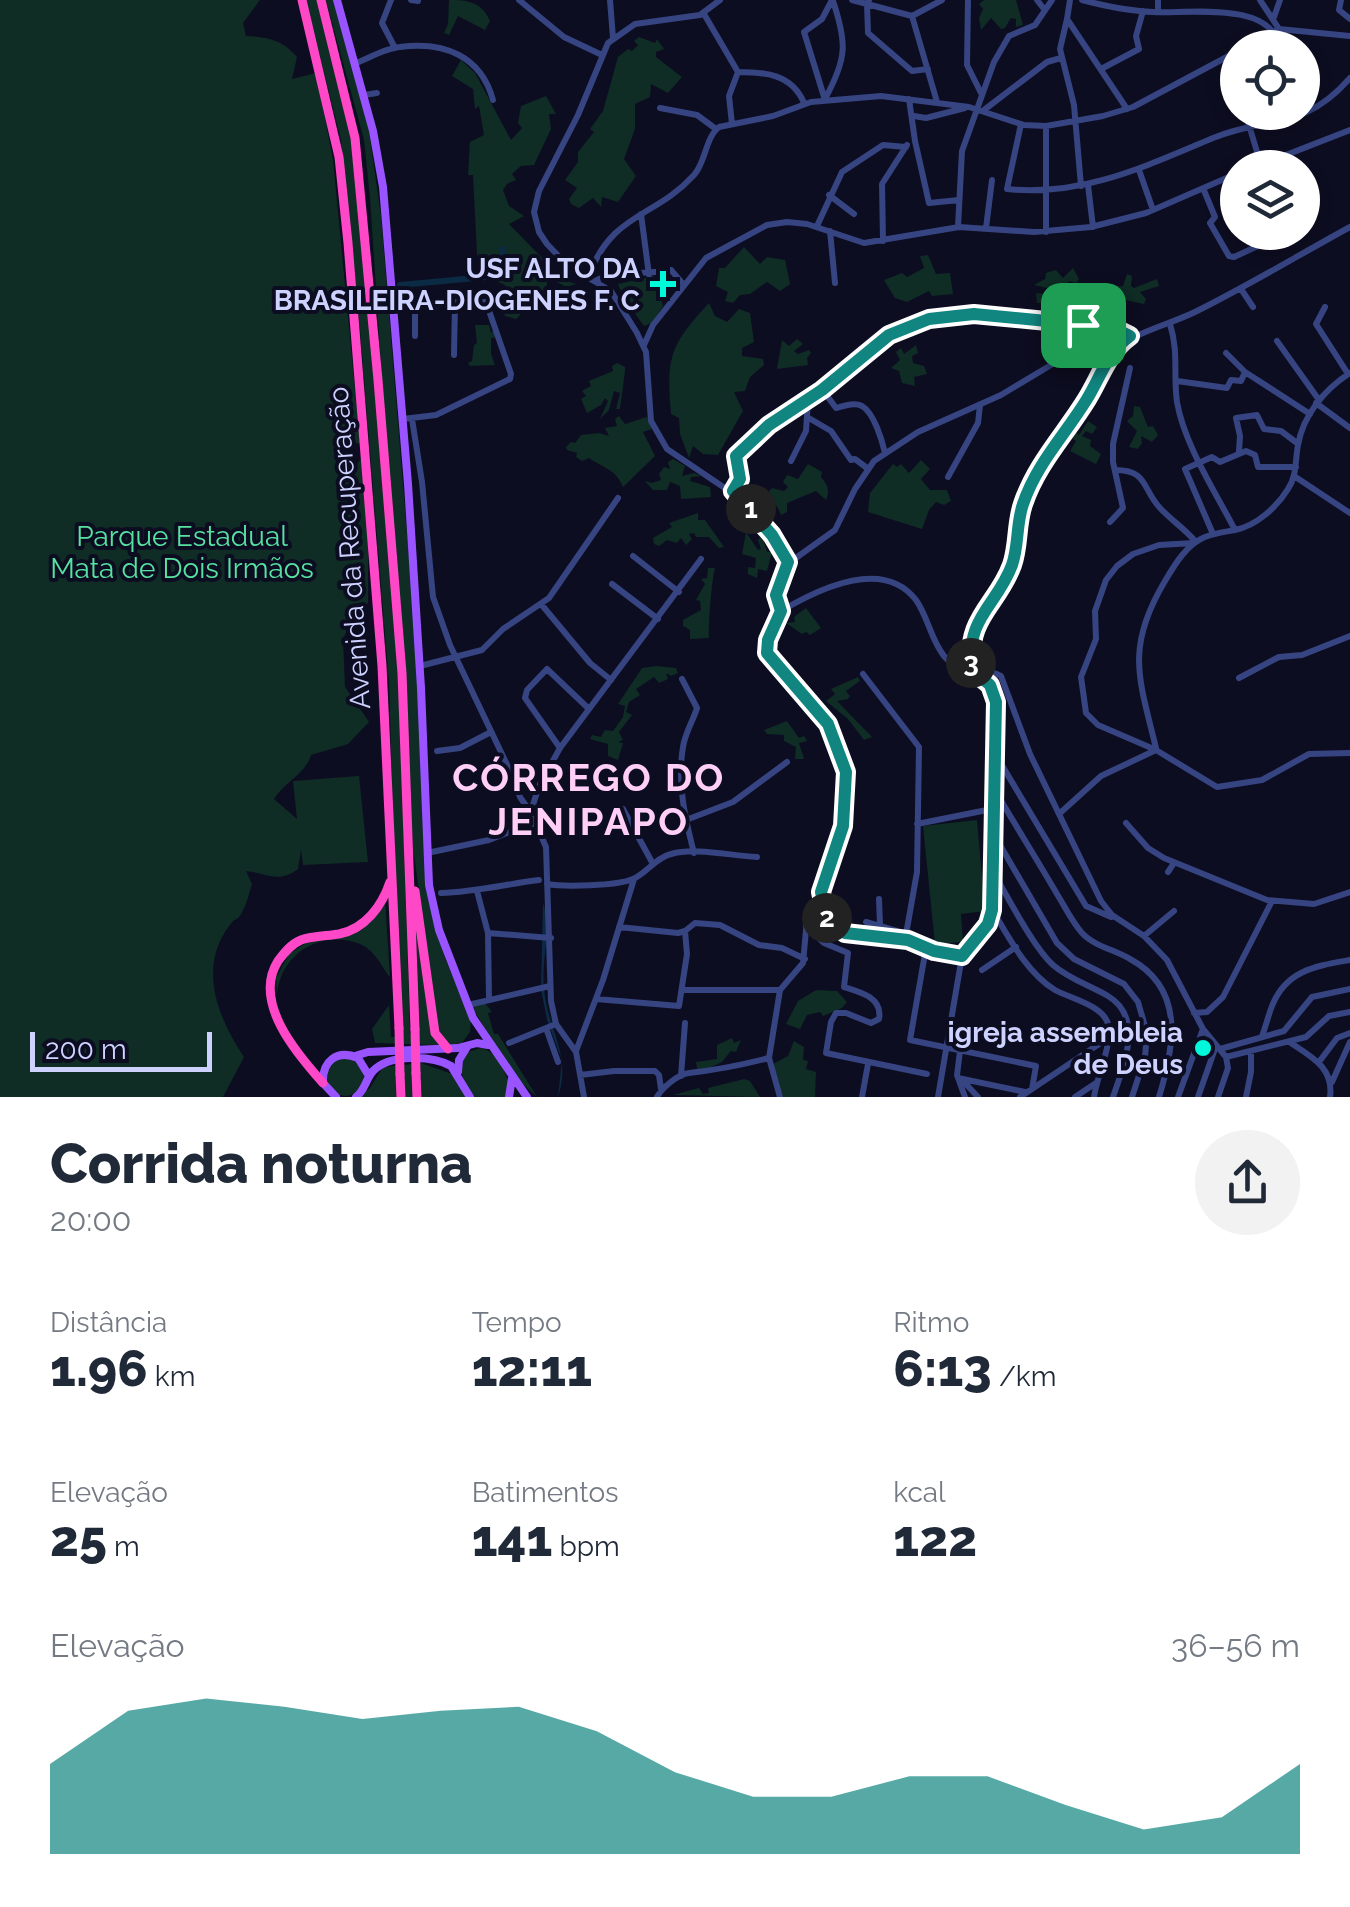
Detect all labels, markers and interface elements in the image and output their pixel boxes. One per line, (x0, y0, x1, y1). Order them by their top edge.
map controls (1220, 30, 1320, 250)
button: locate (1220, 30, 1320, 130)
button: layers (1220, 150, 1320, 250)
place label: USF ALTO DA BRASILEIRA-DIOGENES F. C (274, 252, 640, 317)
marker: USF ALTO DA BRASILEIRA-DIOGENES F. C (650, 271, 676, 297)
pin (1041, 283, 1126, 368)
icon: arrive (1056, 298, 1111, 353)
street label: Avenida da Recuperação (322, 386, 377, 710)
pin: 1 (726, 484, 776, 534)
text: 1 (744, 492, 758, 525)
park label: Parque Estadual Mata de Dois Irmãos (50, 520, 314, 585)
pin: 3 (946, 638, 996, 688)
text: 3 (963, 646, 979, 679)
district label: CÓRREGO DO JENIPAPO (452, 755, 726, 844)
pin: 2 (802, 893, 852, 943)
text: 2 (819, 901, 835, 934)
place label: igreja assembleia de Deus (947, 1016, 1183, 1081)
scale bar (30, 1027, 212, 1072)
text: 200 m (45, 1033, 127, 1066)
marker: igreja assembleia de Deus (1192, 1037, 1214, 1059)
button: share (1195, 1130, 1300, 1235)
text: Corrida noturna (50, 1131, 472, 1196)
text: 20:00 (50, 1201, 131, 1238)
text: Distância (50, 1306, 167, 1339)
text: Tempo (472, 1306, 562, 1339)
text: Ritmo (893, 1306, 969, 1339)
text: 1.96 (50, 1339, 148, 1398)
text: 12:11 (472, 1339, 592, 1398)
text: 6:13 (893, 1339, 992, 1398)
text: km (148, 1360, 195, 1393)
text: /km (992, 1360, 1056, 1393)
text: Elevação (50, 1476, 168, 1509)
text: Batimentos (472, 1476, 619, 1509)
text: kcal (893, 1476, 946, 1509)
text: 25 (50, 1509, 107, 1568)
text: 141 (472, 1509, 552, 1568)
text: 122 (893, 1509, 977, 1568)
text: m (107, 1530, 140, 1563)
text: bpm (552, 1530, 620, 1563)
text: Elevação (50, 1627, 185, 1664)
text: 36–56 m (1171, 1627, 1300, 1664)

